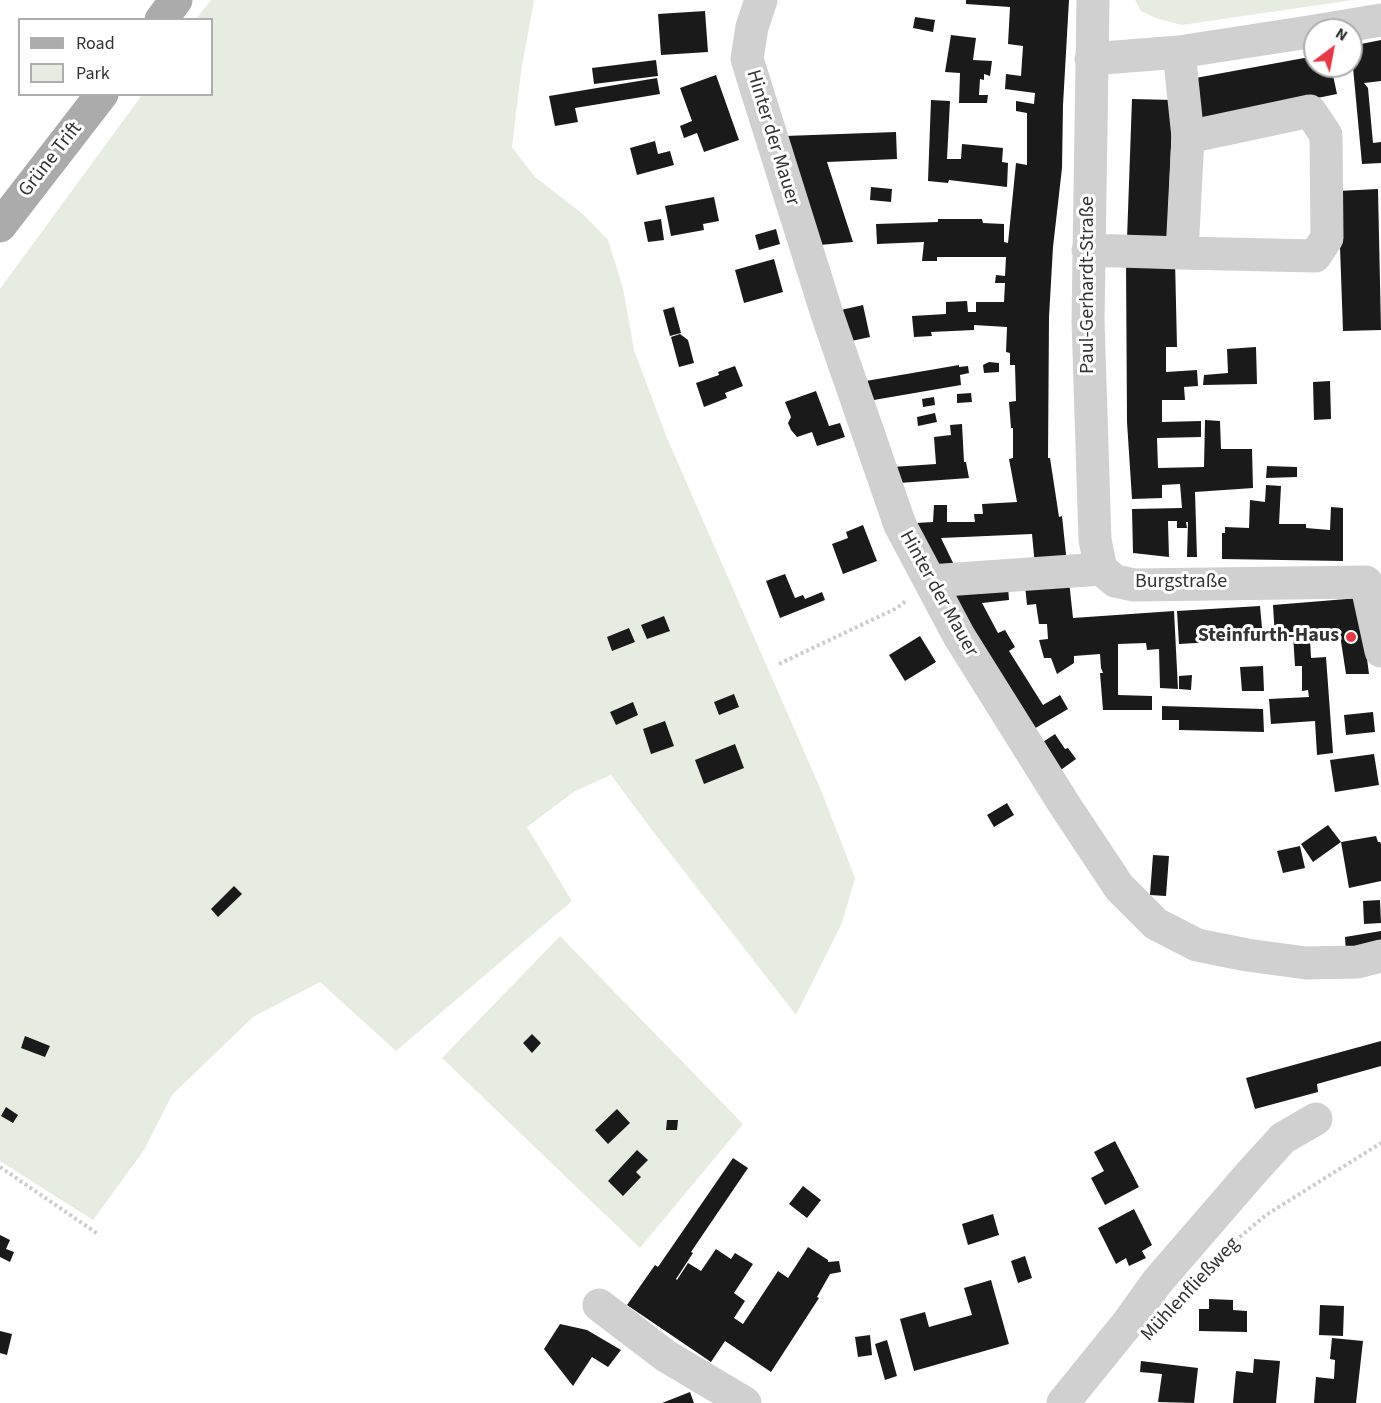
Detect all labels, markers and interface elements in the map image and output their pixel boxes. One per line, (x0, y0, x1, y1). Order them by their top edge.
legend (18, 18, 213, 96)
north arrow (1303, 18, 1363, 78)
text: N (1331, 22, 1352, 47)
text: Road (76, 31, 115, 56)
text: Park (76, 61, 110, 86)
street label: Hinter der Mauer (740, 67, 804, 209)
street label: Grüne Trift (14, 118, 88, 202)
street label: Paul-Gerhardt-Straße (1077, 196, 1101, 374)
street label: Hinter der Mauer (893, 527, 983, 661)
street label: Burgstraße (1135, 571, 1227, 595)
place label: Steinfurth-Haus (1198, 625, 1339, 649)
marker: Steinfurth-Haus (1344, 630, 1358, 644)
street label: Mühlenfließweg (1137, 1233, 1245, 1347)

